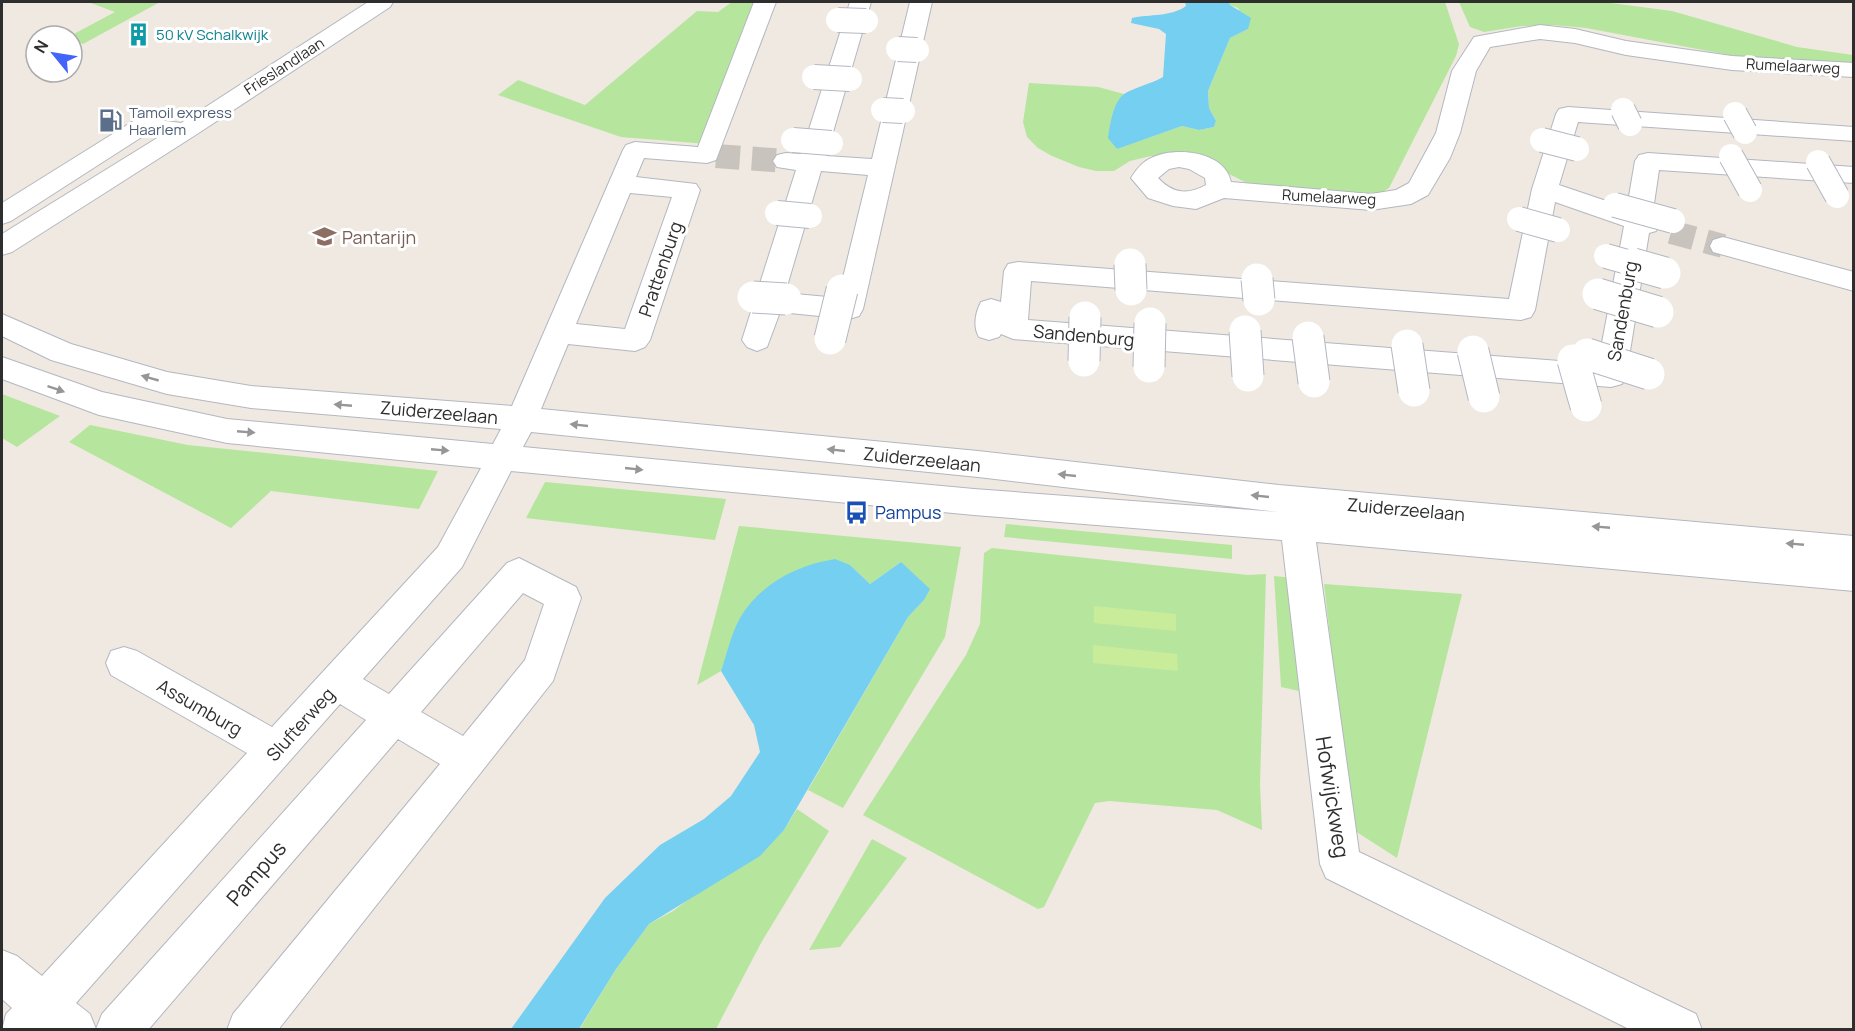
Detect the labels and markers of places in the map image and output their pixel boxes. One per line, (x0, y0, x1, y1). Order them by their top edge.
building icon: 50 kV Schalkwijk (125, 21, 151, 47)
place label: 50 kV Schalkwijk (156, 24, 269, 45)
place label: Tamoil express Haarlem (129, 102, 232, 140)
fuel station icon: Tamoil express Haarlem (98, 108, 124, 134)
school or university icon: Pantarijn (311, 224, 337, 250)
place label: Pantarijn (342, 225, 416, 249)
bus stop icon: Pampus (844, 499, 870, 525)
place label: Pampus (875, 500, 942, 524)

